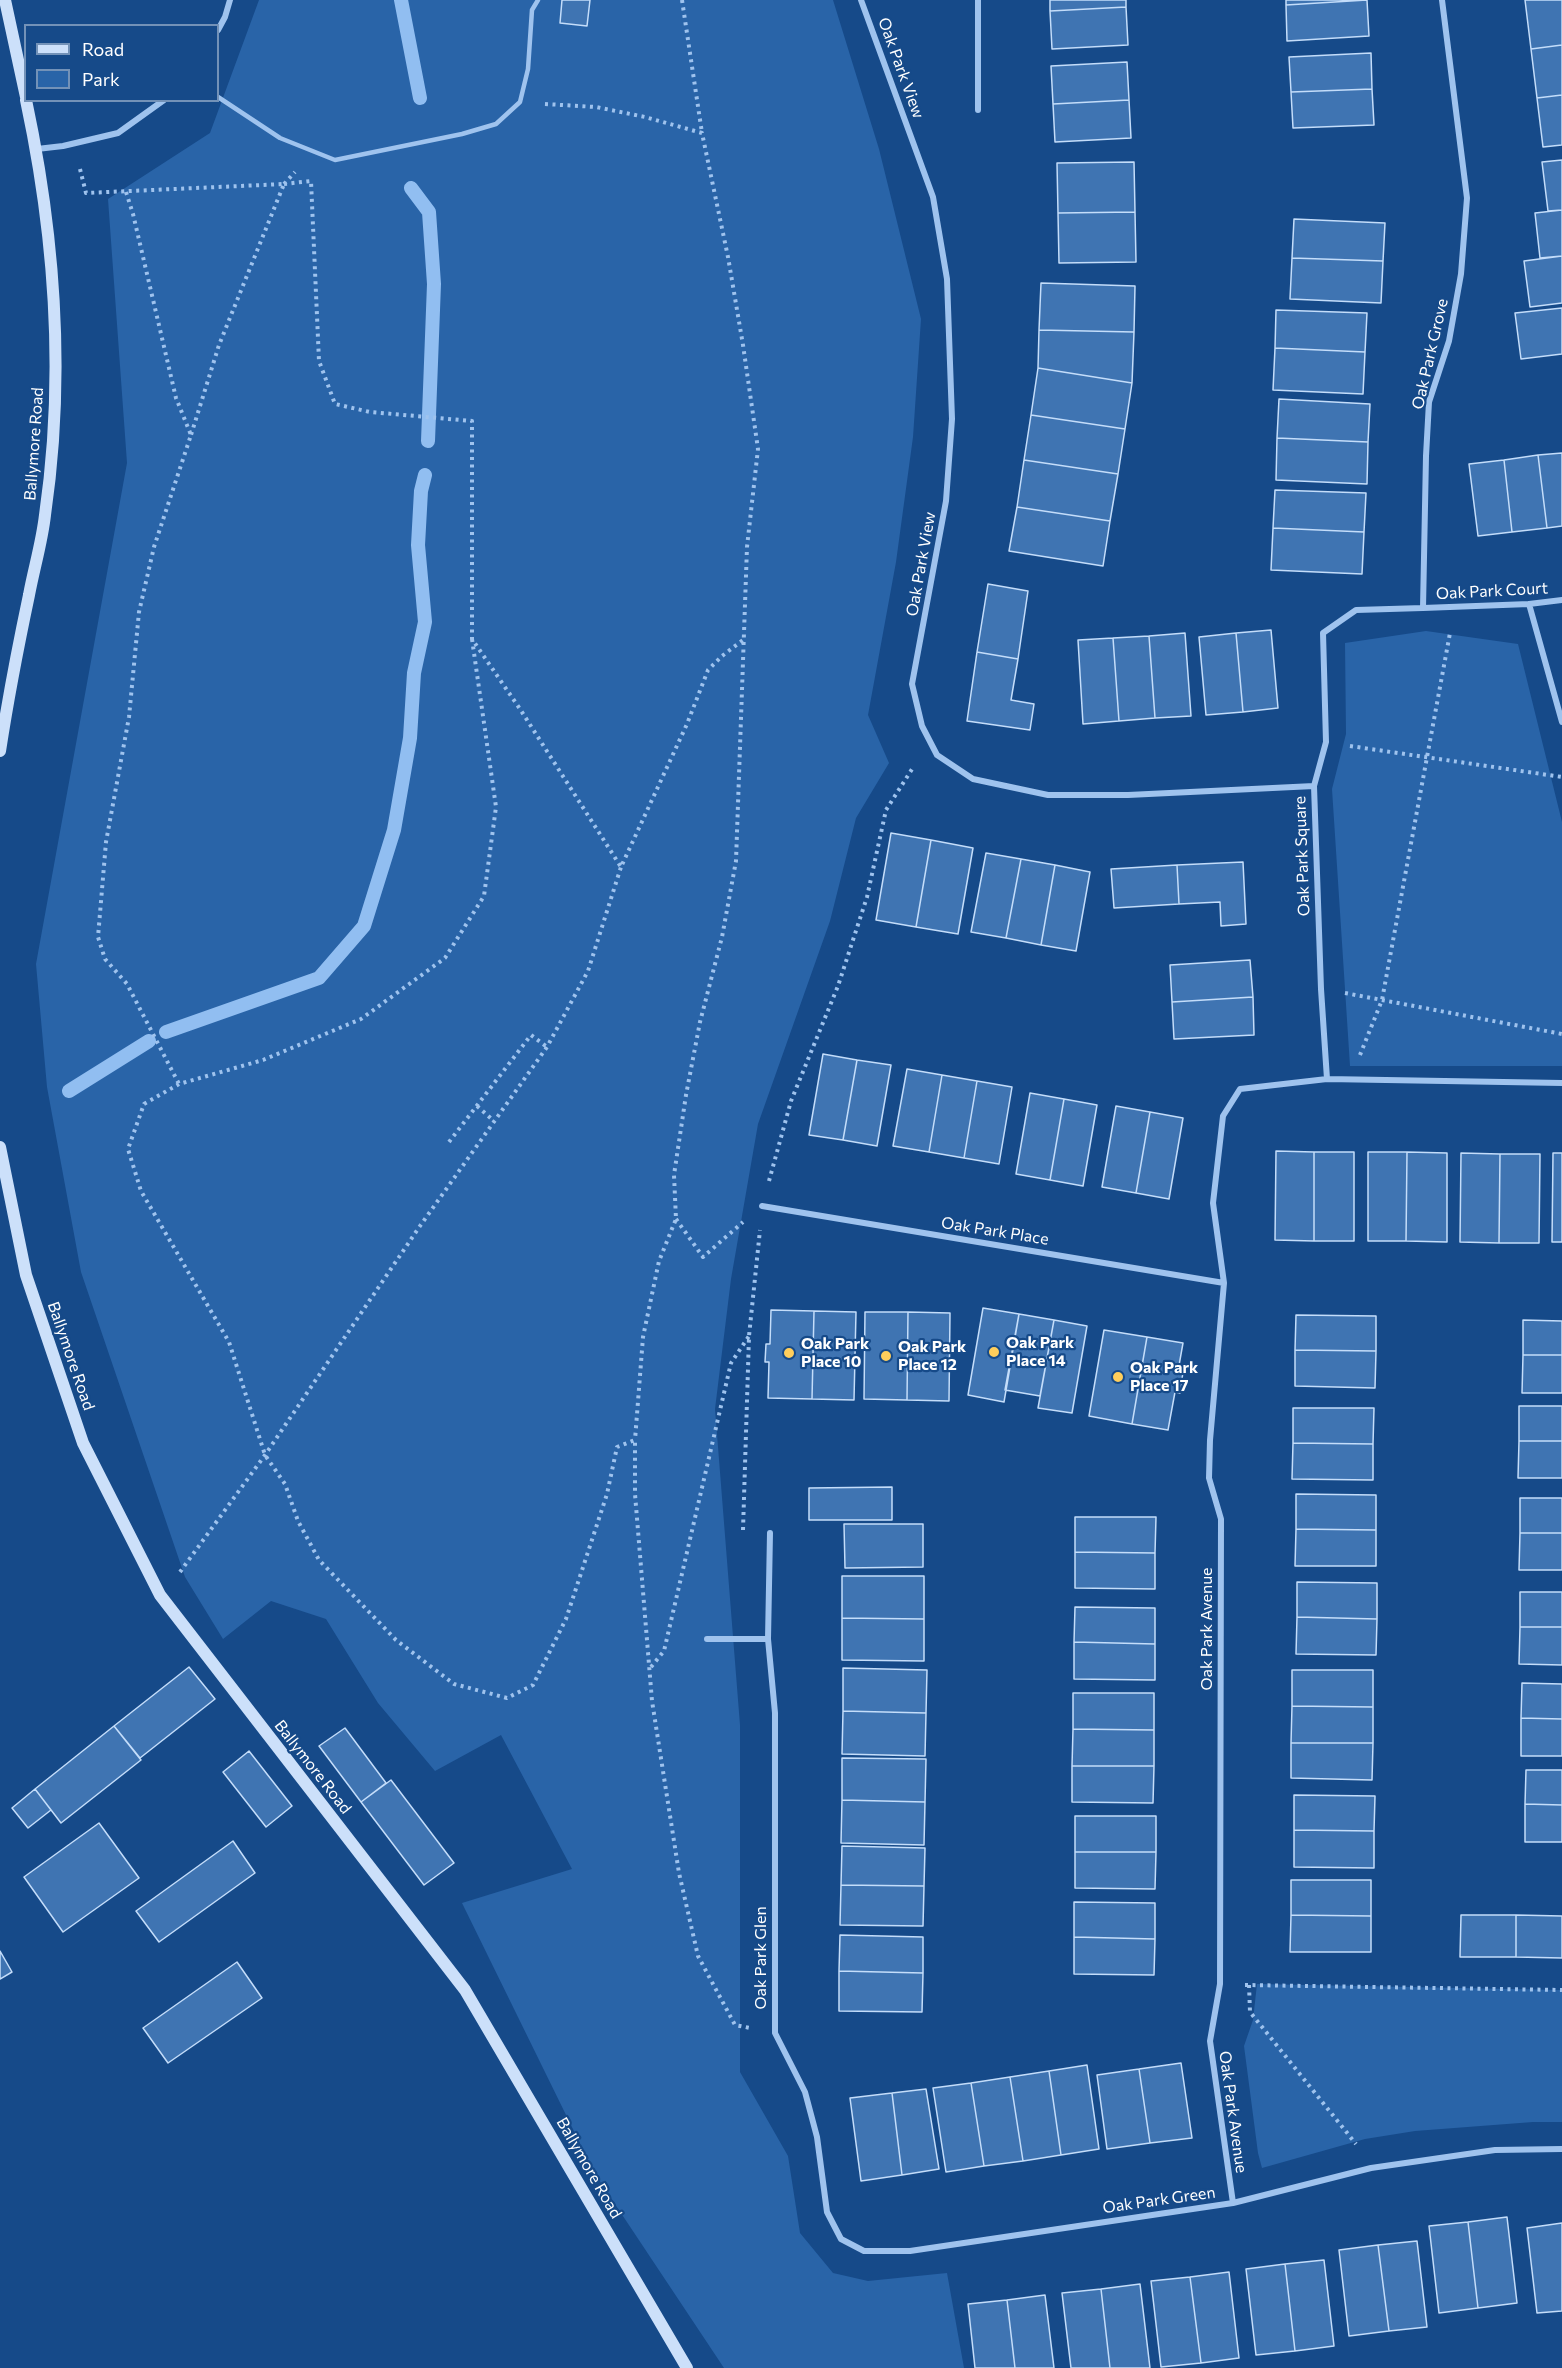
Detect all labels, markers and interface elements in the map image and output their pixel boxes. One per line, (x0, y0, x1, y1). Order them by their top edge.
street label: Oak Park View (874, 15, 928, 121)
legend (24, 24, 219, 102)
text: Road (82, 38, 124, 60)
text: Park (82, 68, 120, 90)
street label: Oak Park Grove (1408, 297, 1452, 411)
street label: Ballymore Road (20, 387, 48, 501)
street label: Oak Park View (902, 510, 940, 618)
street label: Oak Park Court (1436, 578, 1548, 604)
street label: Oak Park Square (1290, 796, 1314, 916)
street label: Oak Park Place (940, 1213, 1050, 1249)
street label: Ballymore Road (43, 1299, 99, 1413)
place label: Oak Park Place 14 (1006, 1333, 1074, 1371)
place label: Oak Park Place 10 (801, 1334, 869, 1372)
place label: Oak Park Place 12 (898, 1337, 966, 1375)
marker: Oak Park Place 14 (987, 1345, 1001, 1359)
marker: Oak Park Place 10 (782, 1346, 796, 1360)
marker: Oak Park Place 12 (879, 1349, 893, 1363)
place label: Oak Park Place 17 (1130, 1358, 1198, 1396)
marker: Oak Park Place 17 (1111, 1370, 1125, 1384)
street label: Oak Park Avenue (1197, 1567, 1217, 1691)
street label: Ballymore Road (270, 1716, 356, 1818)
street label: Oak Park Glen (751, 1906, 771, 2010)
street label: Oak Park Avenue (1215, 2050, 1251, 2174)
street label: Ballymore Road (552, 2114, 626, 2222)
street label: Oak Park Green (1101, 2183, 1217, 2217)

